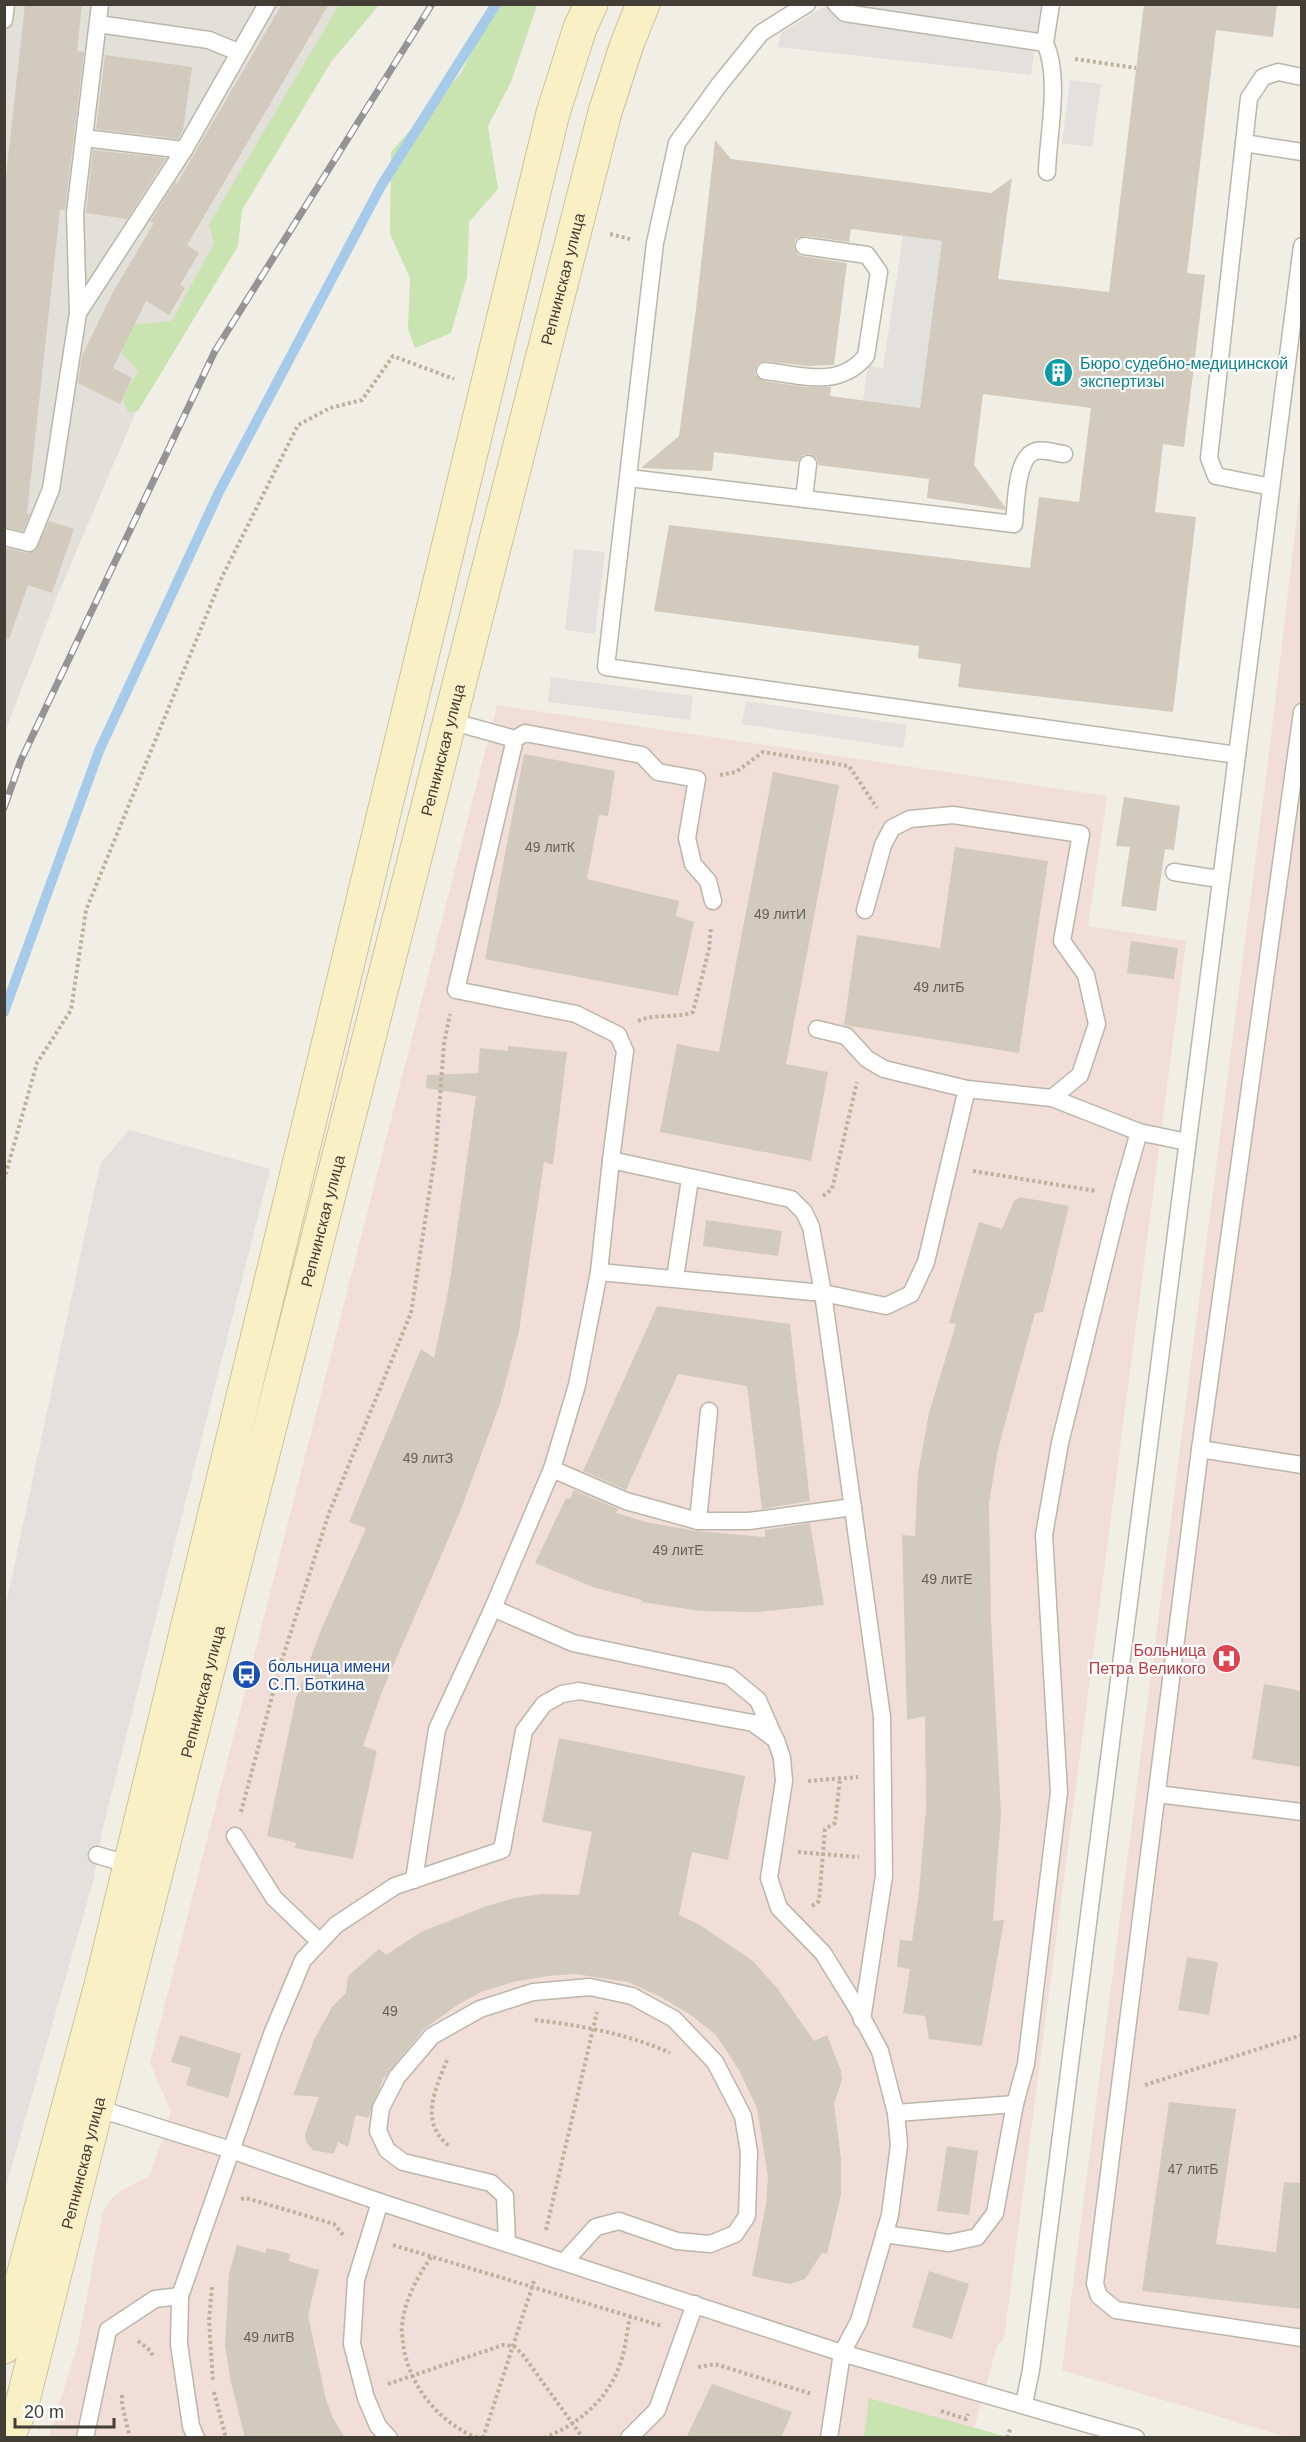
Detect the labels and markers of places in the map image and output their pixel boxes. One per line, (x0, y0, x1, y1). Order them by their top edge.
place label: Бюро судебно-медицинской экспертизы (1080, 355, 1288, 390)
building icon: Бюро судебно-медицинской экспертизы (1043, 356, 1075, 388)
place label: Больница Петра Великого (1089, 1642, 1206, 1677)
hospital icon: Больница Петра Великого (1211, 1643, 1243, 1675)
place label: больница имени С.П. Боткина (268, 1658, 390, 1693)
bus stop icon: больница имени С.П. Боткина (231, 1659, 263, 1691)

